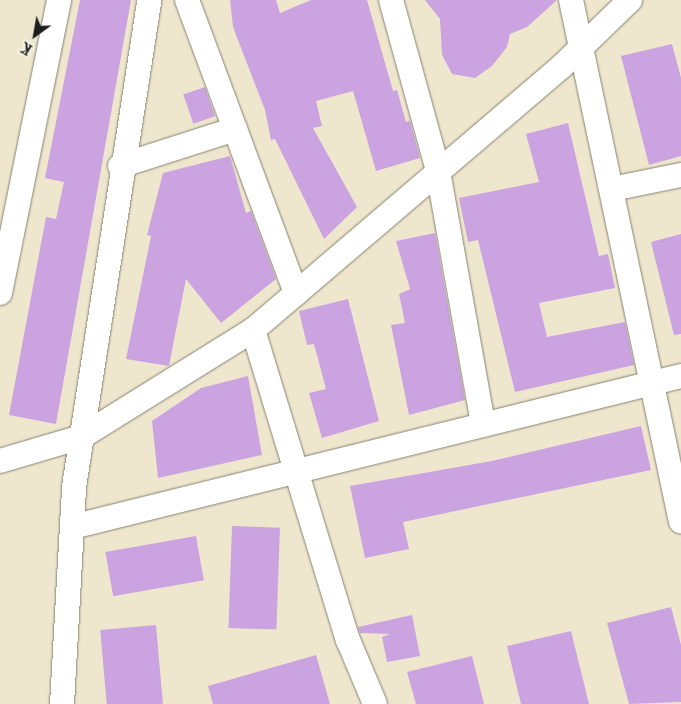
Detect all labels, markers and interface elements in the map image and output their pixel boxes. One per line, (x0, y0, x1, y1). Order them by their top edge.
north arrow (10, 10, 60, 60)
text: K (18, 38, 36, 58)

